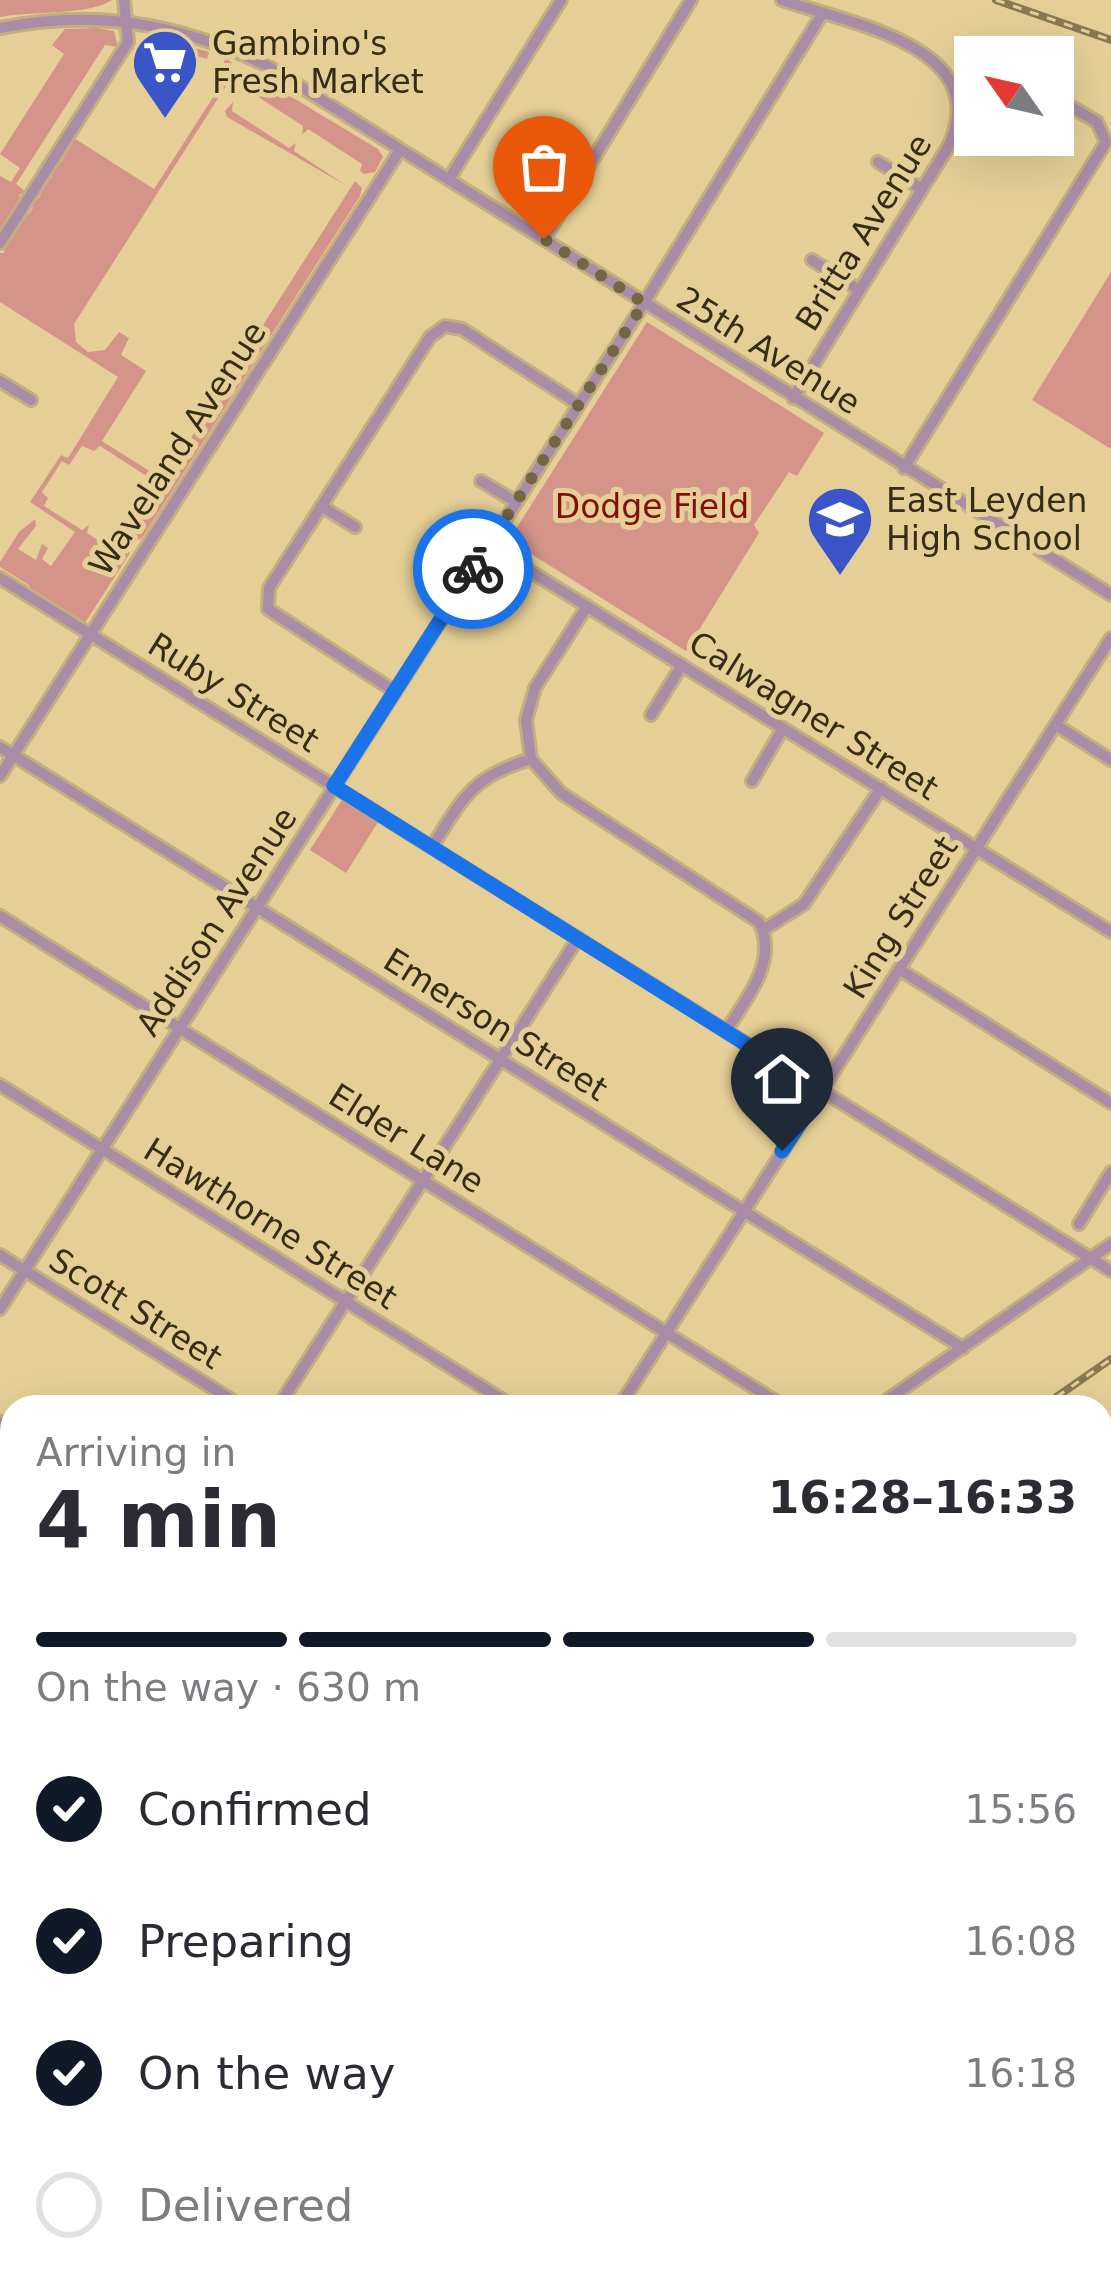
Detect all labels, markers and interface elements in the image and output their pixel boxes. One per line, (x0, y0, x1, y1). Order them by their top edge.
place label: Gambino's Fresh Market (212, 24, 424, 101)
supermarket icon: Gambino's Fresh Market (130, 27, 200, 121)
north arrow (954, 36, 1074, 156)
map controls (954, 36, 1074, 156)
pin (493, 116, 595, 239)
street label: Britta Avenue (787, 127, 939, 338)
icon: bag (511, 134, 577, 200)
street label: 25th Avenue (670, 279, 868, 422)
street label: Waveland Avenue (81, 314, 274, 583)
place label: East Leyden High School (886, 481, 1088, 558)
school or university icon: East Leyden High School (805, 484, 875, 578)
park label: Dodge Field (555, 487, 749, 526)
courier (413, 509, 533, 629)
icon: bike (440, 536, 506, 602)
street label: Calwagner Street (682, 623, 945, 808)
street label: Ruby Street (141, 625, 326, 760)
street label: Addison Avenue (128, 800, 305, 1043)
street label: King Street (835, 829, 966, 1005)
street label: Emerson Street (377, 940, 615, 1109)
pin (731, 1028, 833, 1151)
icon: home (749, 1046, 815, 1112)
street label: Elder Lane (322, 1075, 491, 1201)
street label: Hawthorne Street (137, 1130, 405, 1317)
street label: Scott Street (42, 1240, 229, 1377)
text: Arriving in (36, 1430, 236, 1475)
text: 16:28–16:33 (768, 1471, 1077, 1524)
text: 4 min (36, 1475, 281, 1565)
text: On the way · 630 m (36, 1665, 421, 1710)
icon: check (36, 1776, 102, 1842)
text: Confirmed (138, 1783, 372, 1836)
text: 15:56 (965, 1787, 1077, 1832)
icon: check (36, 1908, 102, 1974)
text: Preparing (138, 1915, 354, 1968)
text: 16:08 (965, 1919, 1077, 1964)
icon: check (36, 2040, 102, 2106)
text: On the way (138, 2047, 395, 2100)
text: 16:18 (965, 2051, 1077, 2096)
text: Delivered (138, 2179, 353, 2232)

